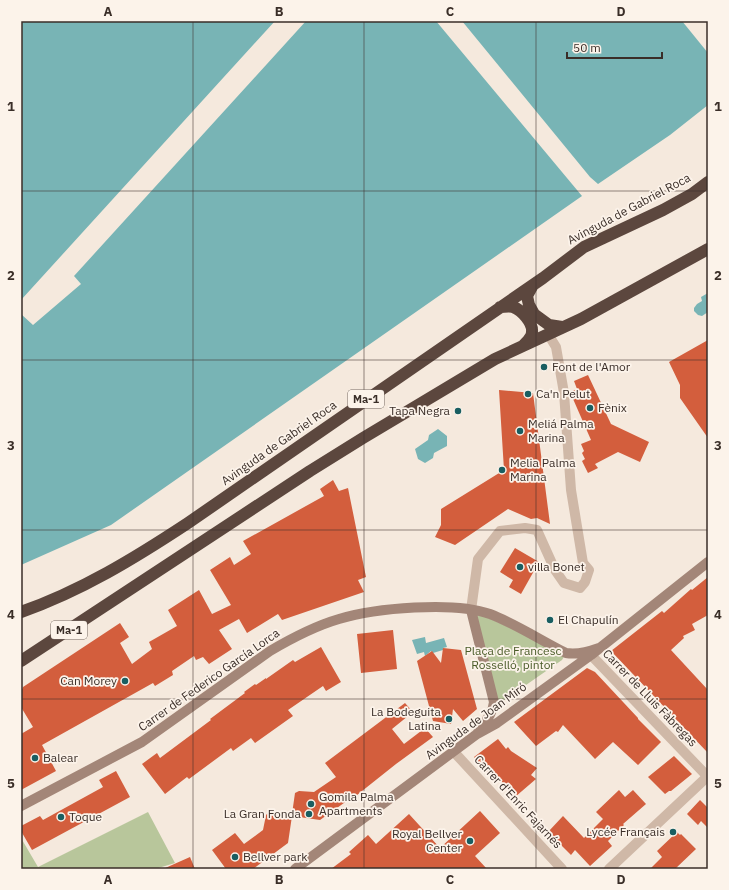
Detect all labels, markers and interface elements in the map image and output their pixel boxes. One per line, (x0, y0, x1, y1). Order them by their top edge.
text: A (104, 3, 113, 20)
text: B (275, 3, 284, 20)
text: C (446, 3, 455, 20)
text: D (616, 3, 626, 20)
scale bar (567, 34, 662, 60)
text: 50 m (573, 40, 601, 55)
text: 1 (7, 98, 15, 115)
text: 1 (714, 98, 722, 115)
street label: Avinguda de Gabriel Roca (565, 169, 693, 247)
text: 2 (7, 267, 15, 284)
text: 2 (714, 267, 722, 284)
place label: Font de l'Amor (552, 359, 631, 374)
marker: Font de l'Amor (539, 362, 549, 372)
place label: Ca'n Pelut (536, 386, 590, 401)
marker: Ca'n Pelut (523, 389, 533, 399)
road number: Ma-1 (348, 390, 384, 408)
street label: Avinguda de Gabriel Roca (218, 397, 340, 488)
place label: Fènix (598, 400, 627, 415)
place label: Tapa Negra (389, 403, 451, 418)
marker: Fènix (585, 403, 595, 413)
marker: Tapa Negra (453, 406, 463, 416)
place label: Meliá Palma Marina (528, 416, 594, 445)
marker: Meliá Palma Marina (515, 426, 525, 436)
text: 3 (7, 437, 15, 454)
text: 3 (714, 437, 722, 454)
place label: Melia Palma Marina (510, 455, 576, 484)
marker: Melia Palma Marina (497, 465, 507, 475)
place label: villa Bonet (528, 559, 585, 574)
marker: villa Bonet (515, 562, 525, 572)
text: 4 (7, 606, 15, 623)
text: 4 (714, 606, 722, 623)
place label: El Chapulín (558, 612, 619, 627)
marker: El Chapulín (545, 615, 555, 625)
road number: Ma-1 (51, 621, 87, 639)
street label: Carrer de Federico García Lorca (135, 625, 283, 734)
park label: Plaça de Francesc Rosselló, pintor (464, 643, 562, 672)
street label: Carrer de Lluis Fàbregas (600, 646, 701, 750)
place label: Can Morey (60, 673, 117, 688)
marker: Can Morey (120, 676, 130, 686)
street label: Avinguda de Joan Miró (422, 679, 530, 762)
place label: La Bodeguita Latina (371, 704, 442, 733)
marker: La Bodeguita Latina (444, 714, 454, 724)
place label: Balear (43, 750, 79, 765)
street label: Carrer d'Enric Fajarnés (471, 752, 566, 852)
marker: Balear (30, 753, 40, 763)
text: 5 (7, 775, 15, 792)
text: 5 (714, 775, 722, 792)
place label: Gomila Palma Apartments (319, 789, 394, 818)
marker: Gomila Palma Apartments (306, 799, 316, 809)
place label: La Gran Fonda (224, 806, 302, 821)
place label: Toque (69, 809, 103, 824)
marker: La Gran Fonda (304, 809, 314, 819)
marker: Toque (56, 812, 66, 822)
place label: Lycée Français (586, 824, 665, 839)
place label: Royal Bellver Center (392, 826, 463, 855)
marker: Lycée Français (668, 827, 678, 837)
marker: Royal Bellver Center (465, 836, 475, 846)
place label: Bellver park (243, 849, 308, 864)
marker: Bellver park (230, 852, 240, 862)
text: A (104, 871, 113, 888)
text: B (275, 871, 284, 888)
text: C (446, 871, 455, 888)
text: D (616, 871, 626, 888)

